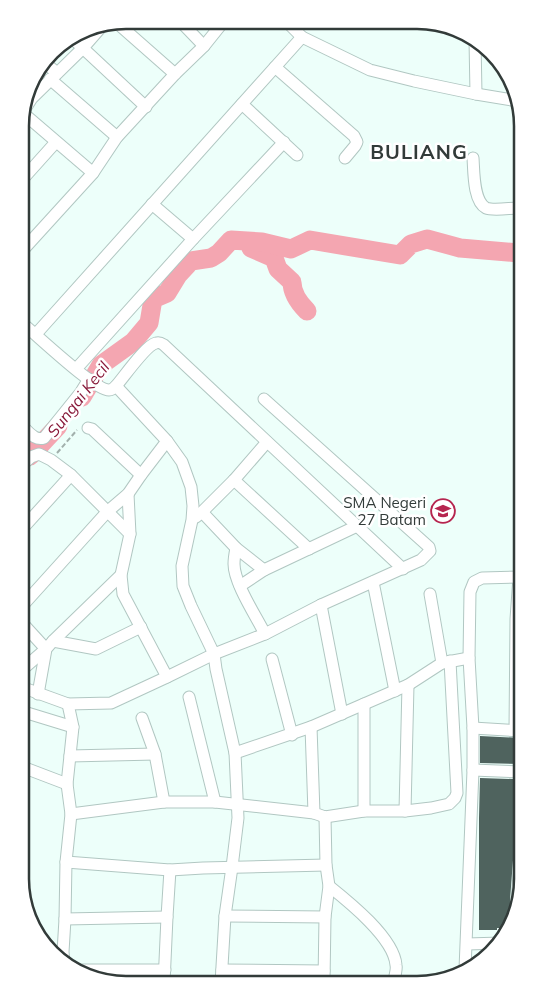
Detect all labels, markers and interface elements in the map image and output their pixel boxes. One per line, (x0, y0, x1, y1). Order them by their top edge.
district label: BULIANG (370, 139, 468, 164)
water label: Sungai Kecil (42, 357, 114, 441)
place label: SMA Negeri 27 Batam (343, 493, 426, 529)
school or university icon: SMA Negeri 27 Batam (430, 498, 456, 524)

